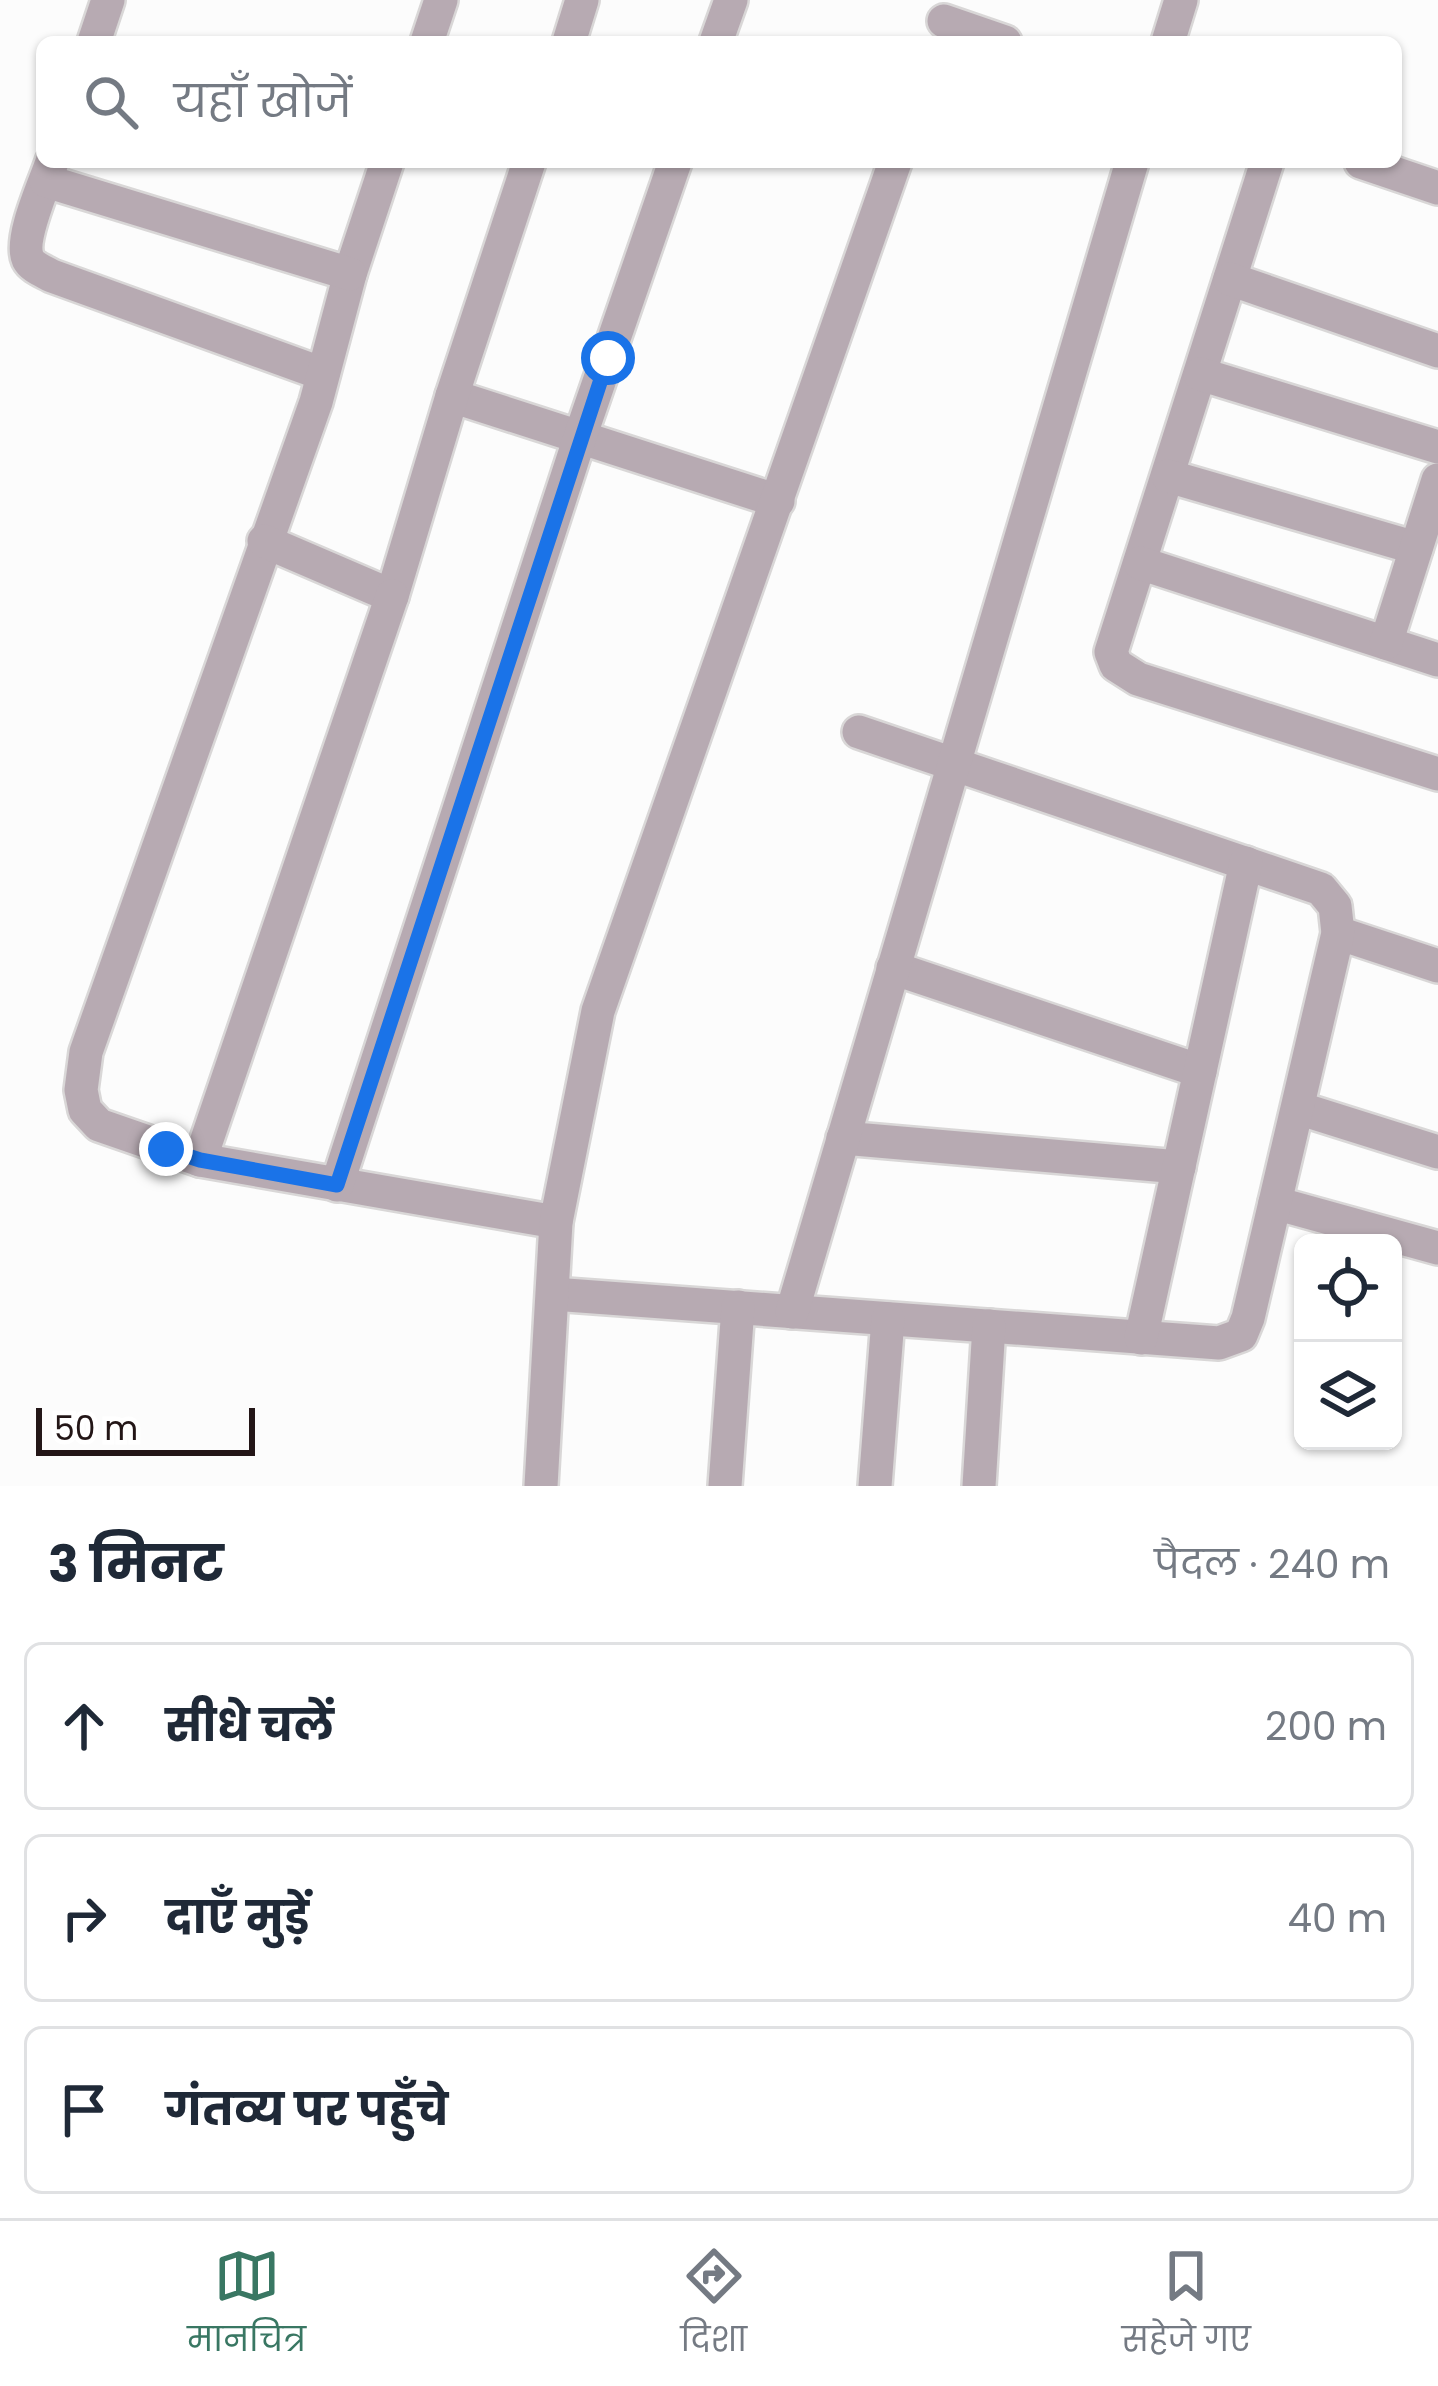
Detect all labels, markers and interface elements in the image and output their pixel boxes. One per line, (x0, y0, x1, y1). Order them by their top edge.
search box (36, 36, 1402, 168)
icon: search (78, 69, 144, 135)
text: यहाँ खोजें (174, 70, 352, 133)
route start (581, 331, 635, 385)
route end (139, 1122, 193, 1176)
map controls (1294, 1234, 1402, 1450)
button: locate (1294, 1234, 1402, 1342)
button: layers (1294, 1342, 1402, 1450)
scale bar (36, 1402, 255, 1455)
text: 50 m (54, 1405, 138, 1452)
text: 3 मिनट (48, 1528, 224, 1600)
text: पैदल · 240 m (1154, 1537, 1390, 1592)
icon: ahead (51, 1693, 117, 1759)
text: सीधे चलें (165, 1694, 334, 1757)
text: 200 m (1265, 1699, 1387, 1754)
icon: right (51, 1885, 117, 1951)
text: दाएँ मुड़ें (165, 1886, 309, 1949)
text: 40 m (1287, 1891, 1387, 1946)
icon: arrive (51, 2077, 117, 2143)
text: गंतव्य पर पहुँचे (165, 2078, 449, 2141)
tab: मानचित्र (187, 2243, 306, 2365)
tab: दिशा (681, 2243, 747, 2365)
tab: सहेजे गए (1122, 2243, 1251, 2365)

